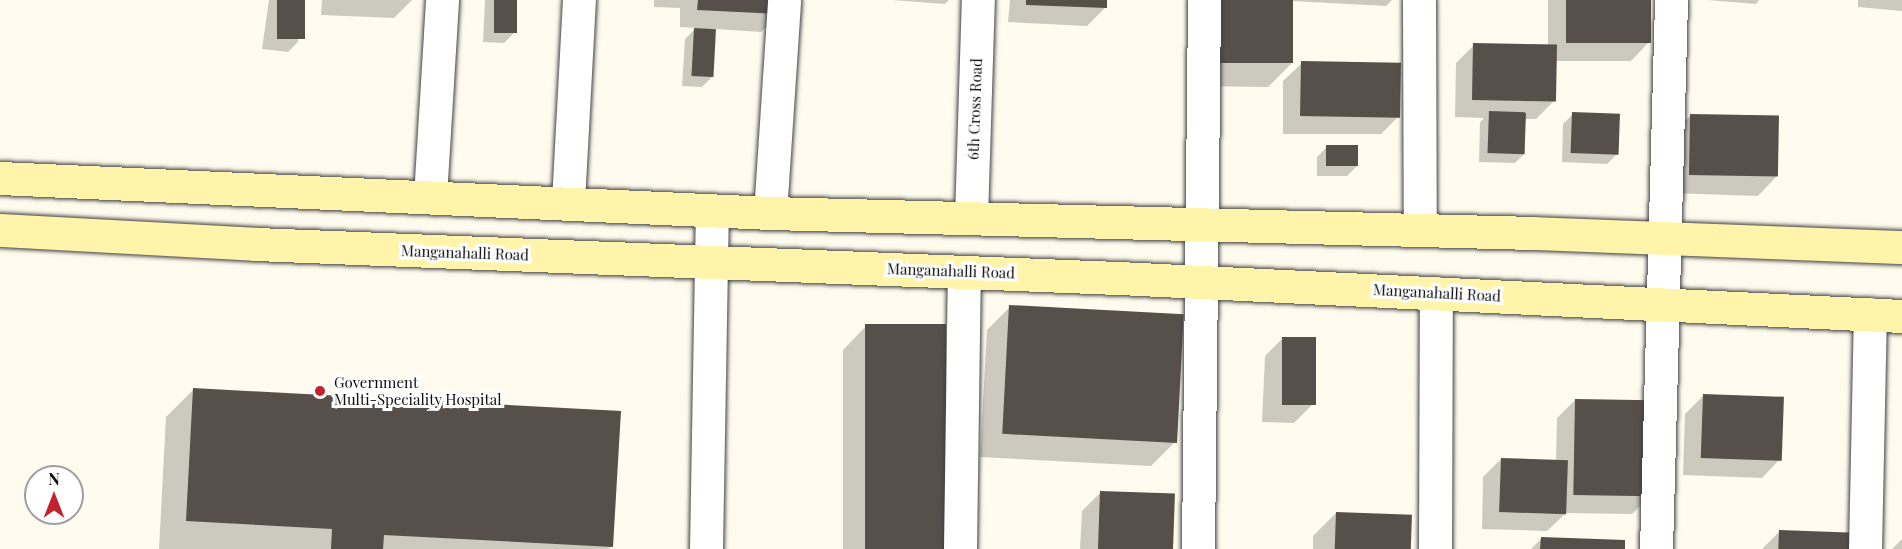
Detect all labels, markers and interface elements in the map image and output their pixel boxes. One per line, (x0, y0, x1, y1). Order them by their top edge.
street label: 6th Cross Road (964, 58, 986, 160)
street label: Manganahalli Road (401, 242, 529, 264)
street label: Manganahalli Road (887, 260, 1015, 282)
street label: Manganahalli Road (1373, 281, 1501, 305)
place label: Government Multi-Speciality Hospital (334, 373, 502, 408)
marker: Government Multi-Speciality Hospital (311, 382, 329, 400)
north arrow (24, 465, 84, 525)
text: N (48, 468, 60, 489)

